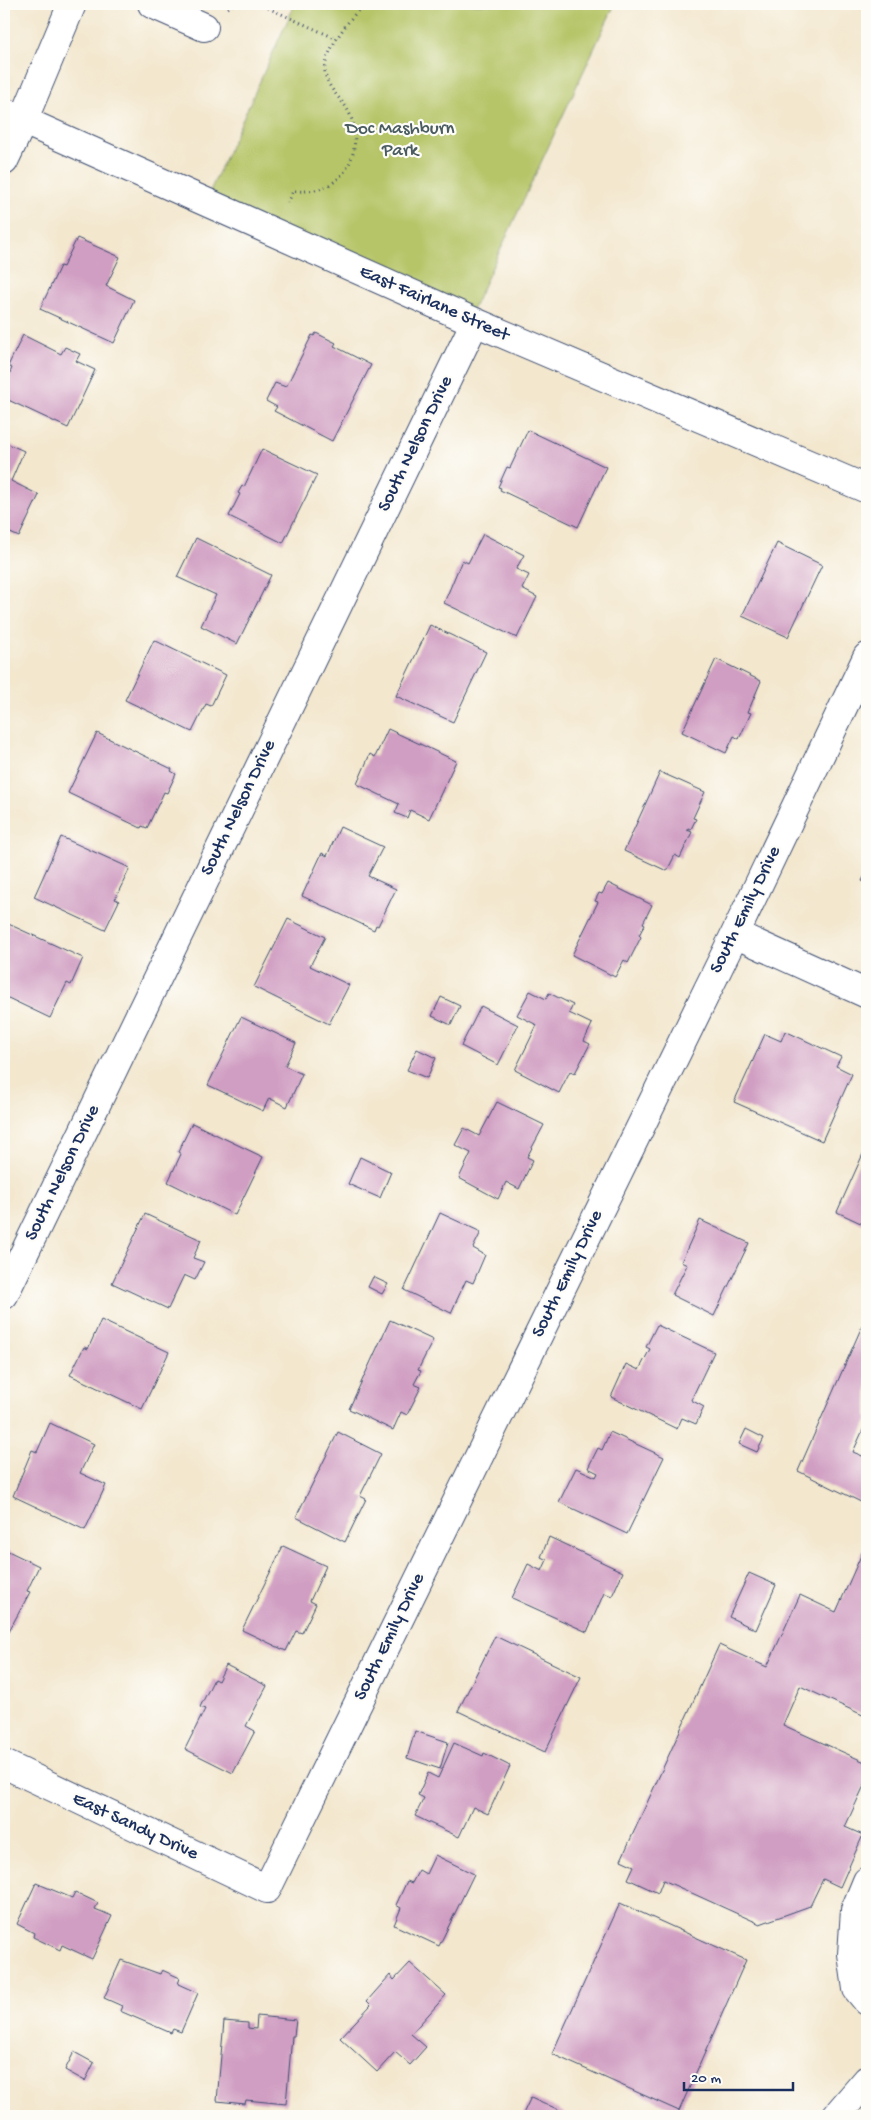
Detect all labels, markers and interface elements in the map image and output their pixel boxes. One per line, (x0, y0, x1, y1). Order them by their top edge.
park label: Doc Mashburn Park (344, 118, 454, 163)
street label: East Fairlane Street (356, 261, 514, 348)
street label: South Nelson Drive (373, 372, 459, 516)
street label: South Nelson Drive (196, 736, 282, 880)
street label: South Emily Drive (705, 842, 787, 977)
street label: South Nelson Drive (20, 1101, 106, 1245)
street label: South Emily Drive (527, 1206, 609, 1341)
street label: South Emily Drive (349, 1569, 431, 1704)
street label: East Sandy Drive (68, 1788, 202, 1866)
scale bar (684, 2060, 792, 2092)
text: 20 m (691, 2070, 721, 2088)

